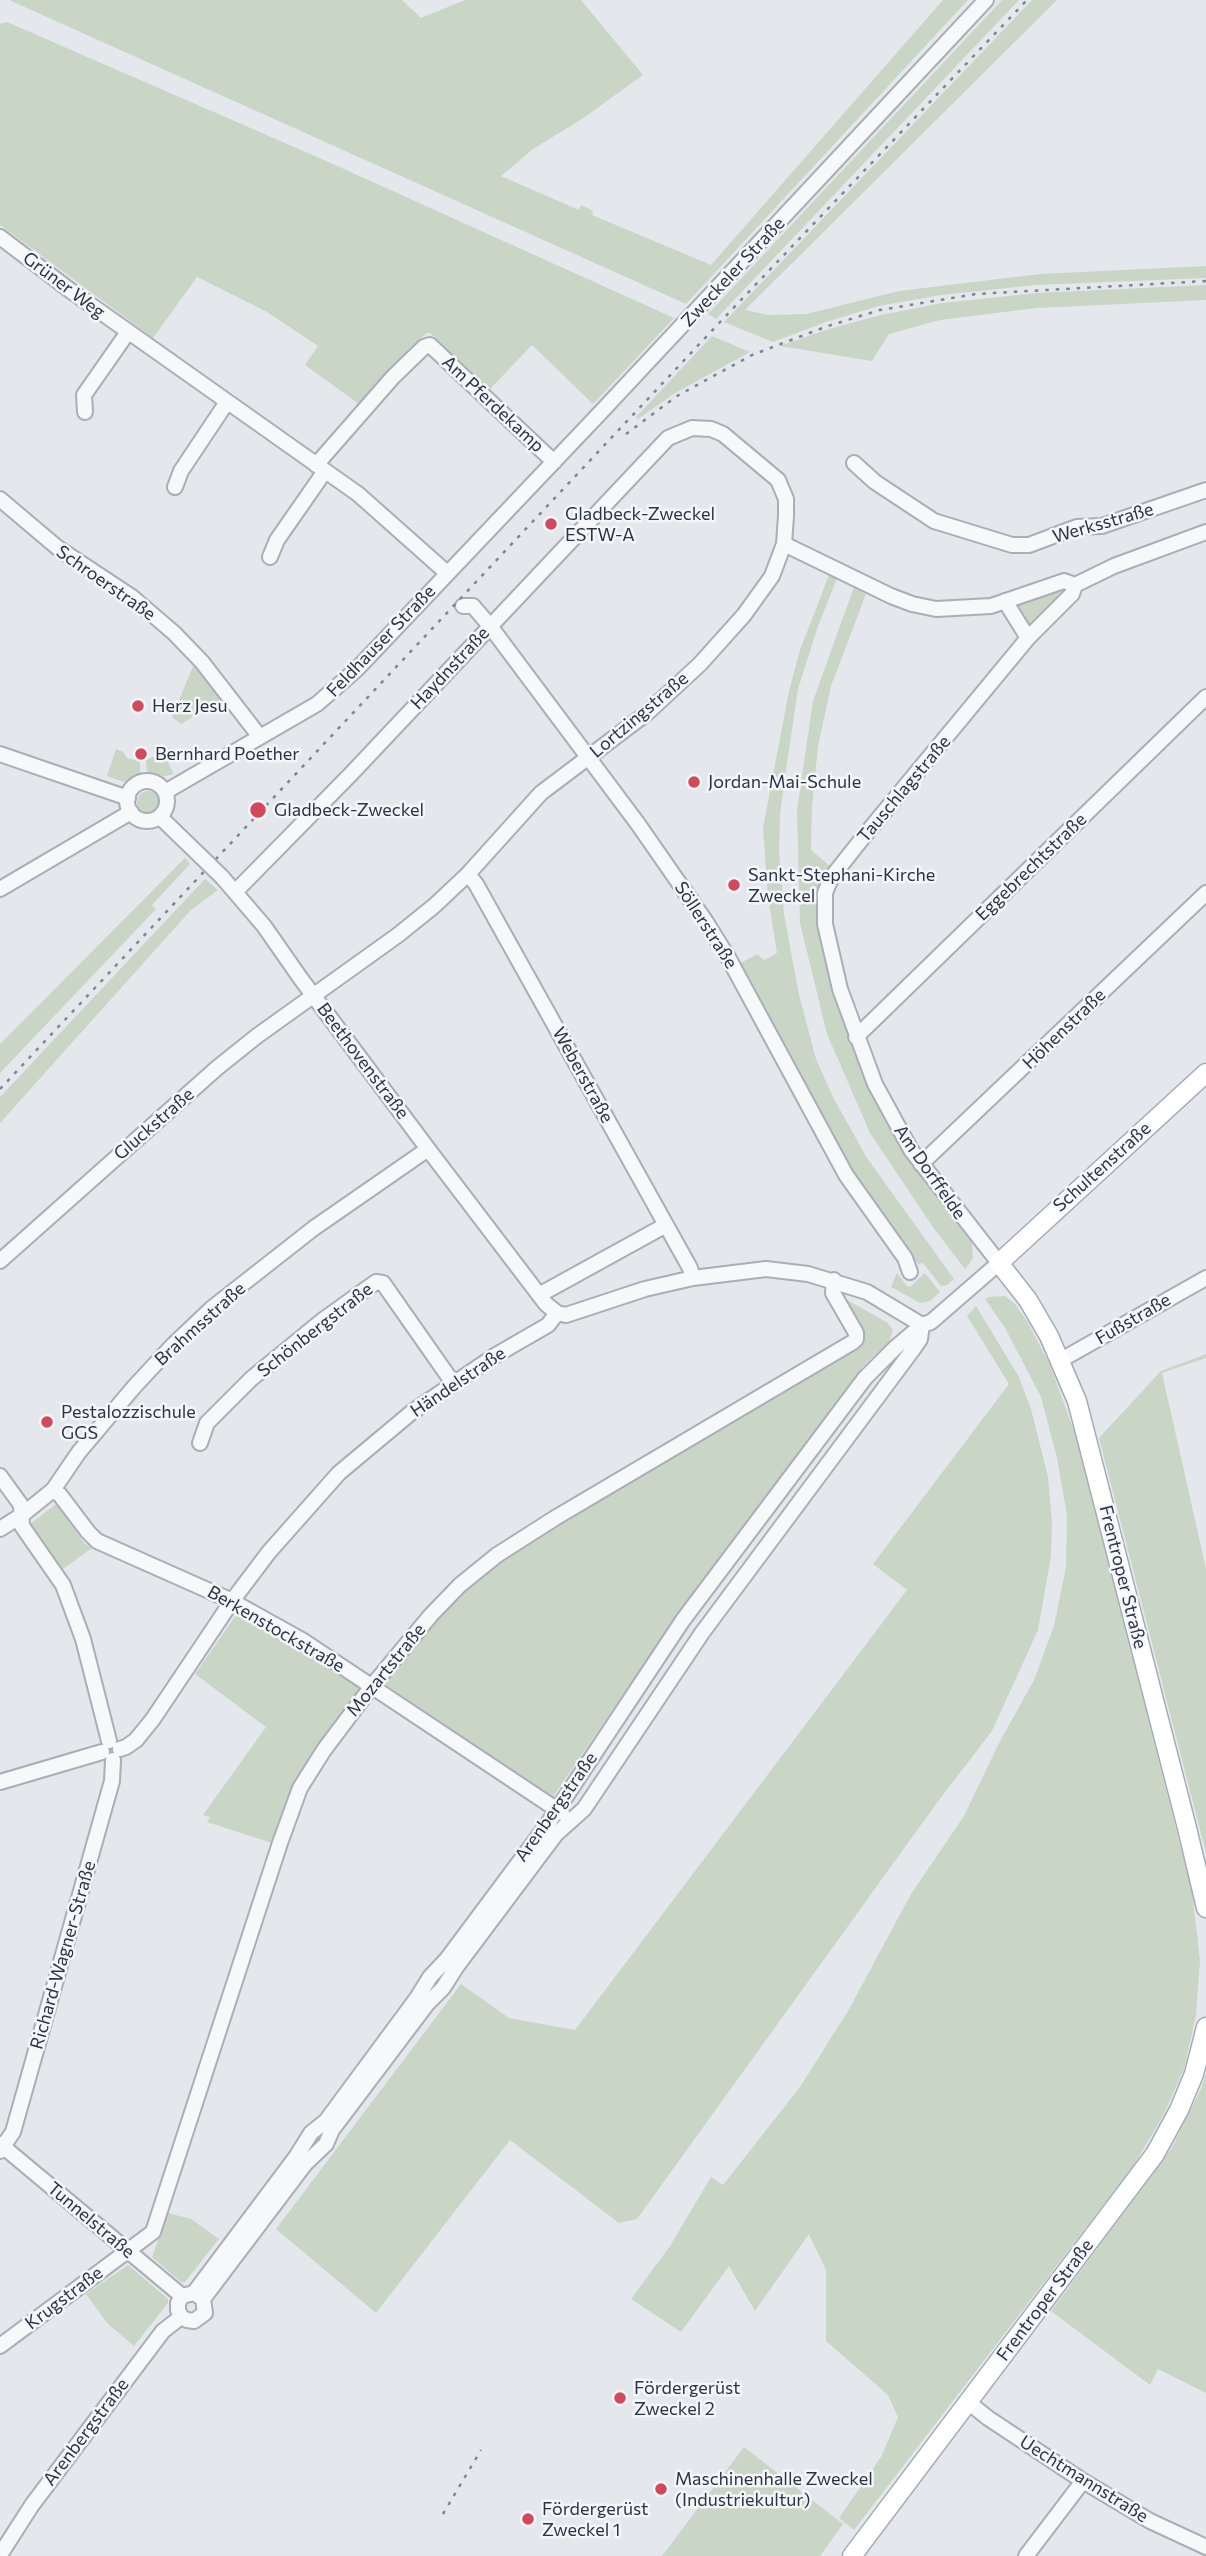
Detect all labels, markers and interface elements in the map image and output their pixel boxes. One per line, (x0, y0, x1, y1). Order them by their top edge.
street label: Zweckeler Straße (677, 213, 789, 331)
street label: Grüner Weg (19, 247, 109, 323)
street label: Am Pferdekamp (438, 351, 548, 457)
street label: Werksstraße (1050, 498, 1156, 548)
place label: Gladbeck-Zweckel ESTW-A (565, 503, 715, 546)
marker: Gladbeck-Zweckel ESTW-A (543, 516, 559, 532)
street label: Schroerstraße (52, 541, 160, 625)
street label: Feldhauser Straße (322, 581, 440, 701)
street label: Haydnstraße (406, 622, 494, 714)
street label: Lortzingstraße (585, 668, 693, 762)
place label: Herz Jesu (152, 695, 228, 717)
marker: Herz Jesu (130, 698, 146, 714)
street label: Tauschlagstraße (853, 731, 955, 847)
place label: Bernhard Poether (155, 743, 300, 765)
marker: Bernhard Poether (133, 746, 149, 762)
place label: Jordan-Mai-Schule (708, 771, 861, 793)
marker: Jordan-Mai-Schule (686, 774, 702, 790)
place label: Gladbeck-Zweckel (274, 799, 424, 821)
marker: Gladbeck-Zweckel (248, 800, 268, 820)
street label: Eggebrechtstraße (971, 809, 1091, 925)
place label: Sankt-Stephani-Kirche Zweckel (748, 864, 935, 906)
marker: Sankt-Stephani-Kirche Zweckel (726, 877, 742, 893)
street label: Söllerstraße (670, 878, 742, 972)
street label: Höhenstraße (1018, 984, 1110, 1074)
street label: Beethovenstraße (312, 999, 414, 1123)
street label: Weberstraße (548, 1023, 618, 1127)
street label: Gluckstraße (110, 1083, 198, 1165)
street label: Schultenstraße (1049, 1118, 1155, 1216)
street label: Am Dorffelde (890, 1121, 970, 1223)
street label: Brahmsstraße (150, 1278, 250, 1370)
street label: Schönbergstraße (253, 1278, 377, 1382)
street label: Fußstraße (1091, 1289, 1175, 1349)
street label: Händelstraße (406, 1342, 510, 1422)
place label: Pestalozzischule GGS (61, 1401, 196, 1444)
marker: Pestalozzischule GGS (39, 1414, 55, 1430)
street label: Frentroper Straße (1095, 1503, 1151, 1651)
street label: Berkenstockstraße (204, 1581, 348, 1677)
street label: Mozartstraße (342, 1619, 430, 1721)
street label: Arenbergstraße (510, 1748, 602, 1866)
street label: Richard-Wagner-Straße (26, 1858, 100, 2052)
street label: Tunnelstraße (43, 2177, 139, 2263)
street label: Frentroper Straße (992, 2235, 1098, 2365)
street label: Krugstraße (21, 2262, 107, 2334)
street label: Arenbergstraße (39, 2374, 133, 2490)
place label: Fördergerüst Zweckel 2 (634, 2377, 740, 2420)
marker: Fördergerüst Zweckel 2 (612, 2390, 628, 2406)
street label: Uechtmannstraße (1016, 2431, 1152, 2527)
place label: Maschinenhalle Zweckel (Industriekultur) (675, 2468, 873, 2510)
marker: Maschinenhalle Zweckel (Industriekultur) (653, 2481, 669, 2497)
place label: Fördergerüst Zweckel 1 (542, 2498, 648, 2540)
marker: Fördergerüst Zweckel 1 (520, 2511, 536, 2527)

